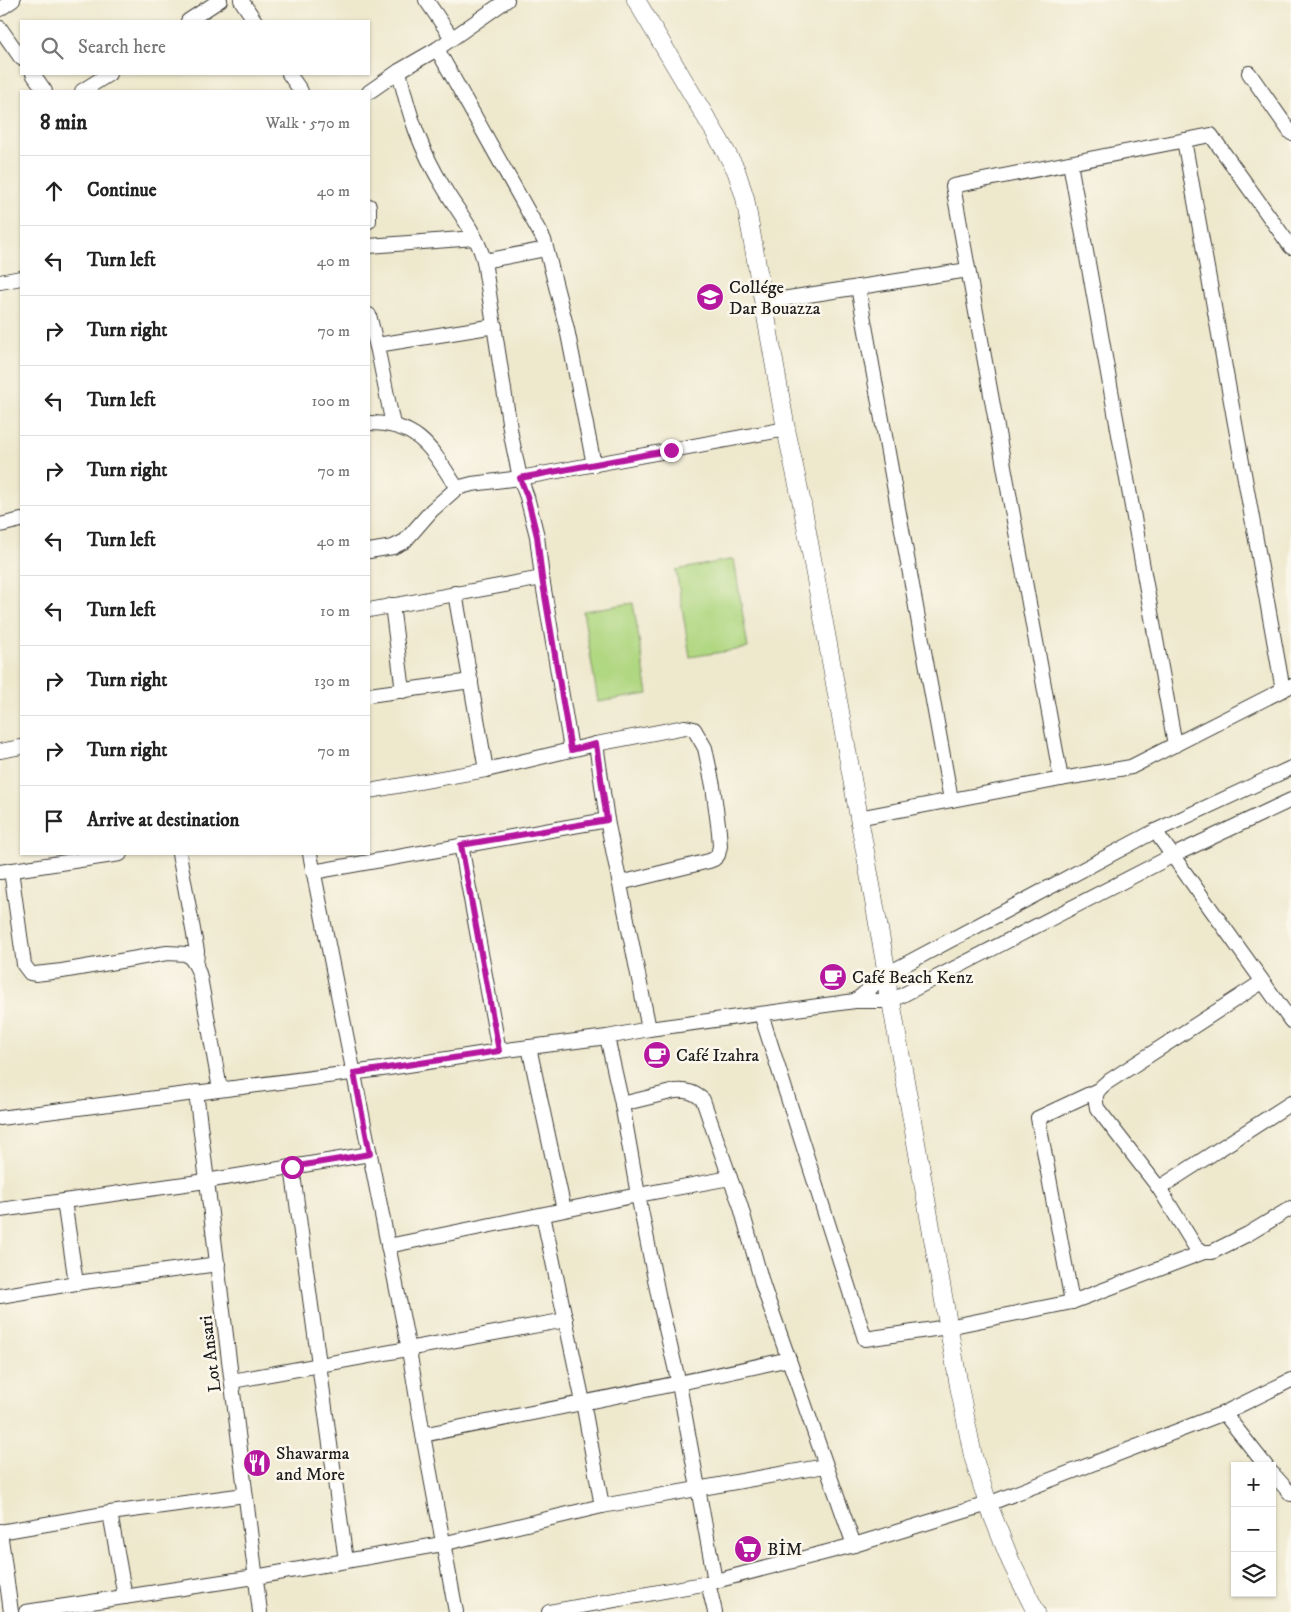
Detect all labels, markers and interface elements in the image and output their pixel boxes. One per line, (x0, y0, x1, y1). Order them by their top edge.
search box (20, 20, 370, 75)
icon: search (38, 34, 66, 62)
text: Search here (78, 36, 166, 59)
text: 8 min (40, 110, 87, 136)
text: Walk · 570 m (266, 113, 350, 133)
icon: ahead (40, 177, 68, 205)
text: Continue (87, 179, 157, 202)
text: 40 m (317, 181, 350, 201)
icon: left (40, 247, 68, 275)
text: Turn left (87, 249, 156, 272)
text: 40 m (317, 251, 350, 271)
place label: Collége Dar Bouazza (729, 277, 821, 320)
school or university icon: Collége Dar Bouazza (695, 282, 725, 312)
icon: right (40, 317, 68, 345)
text: Turn right (87, 319, 167, 342)
text: 70 m (318, 321, 350, 341)
icon: left (40, 387, 68, 415)
text: Turn left (87, 389, 156, 412)
text: 100 m (312, 391, 350, 411)
route end (660, 439, 683, 462)
icon: right (40, 457, 68, 485)
text: Turn right (87, 459, 167, 482)
text: 70 m (318, 461, 350, 481)
icon: left (40, 527, 68, 555)
text: Turn left (87, 529, 156, 552)
text: 40 m (317, 531, 350, 551)
icon: left (40, 597, 68, 625)
text: Turn left (87, 599, 156, 622)
text: 10 m (320, 601, 350, 621)
icon: right (40, 667, 68, 695)
text: Turn right (87, 669, 167, 692)
text: 130 m (314, 671, 350, 691)
icon: right (40, 737, 68, 765)
text: Turn right (87, 739, 167, 762)
text: 70 m (318, 741, 350, 761)
icon: arrive (40, 807, 68, 835)
text: Arrive at destination (87, 809, 239, 832)
cafe icon: Café Beach Kenz (818, 962, 848, 992)
place label: Café Beach Kenz (852, 967, 973, 989)
cafe icon: Café Izahra (642, 1040, 672, 1070)
place label: Café Izahra (676, 1045, 760, 1067)
route start (281, 1156, 304, 1179)
street label: Lot Ansari (195, 1314, 227, 1394)
place label: Shawarma and More (276, 1443, 350, 1486)
restaurant icon: Shawarma and More (242, 1448, 272, 1478)
map controls (1231, 1462, 1276, 1597)
button: + (1231, 1462, 1276, 1507)
button: − (1231, 1507, 1276, 1552)
supermarket icon: BİM (733, 1534, 763, 1564)
place label: BİM (767, 1538, 802, 1561)
button: layers (1231, 1552, 1276, 1597)

